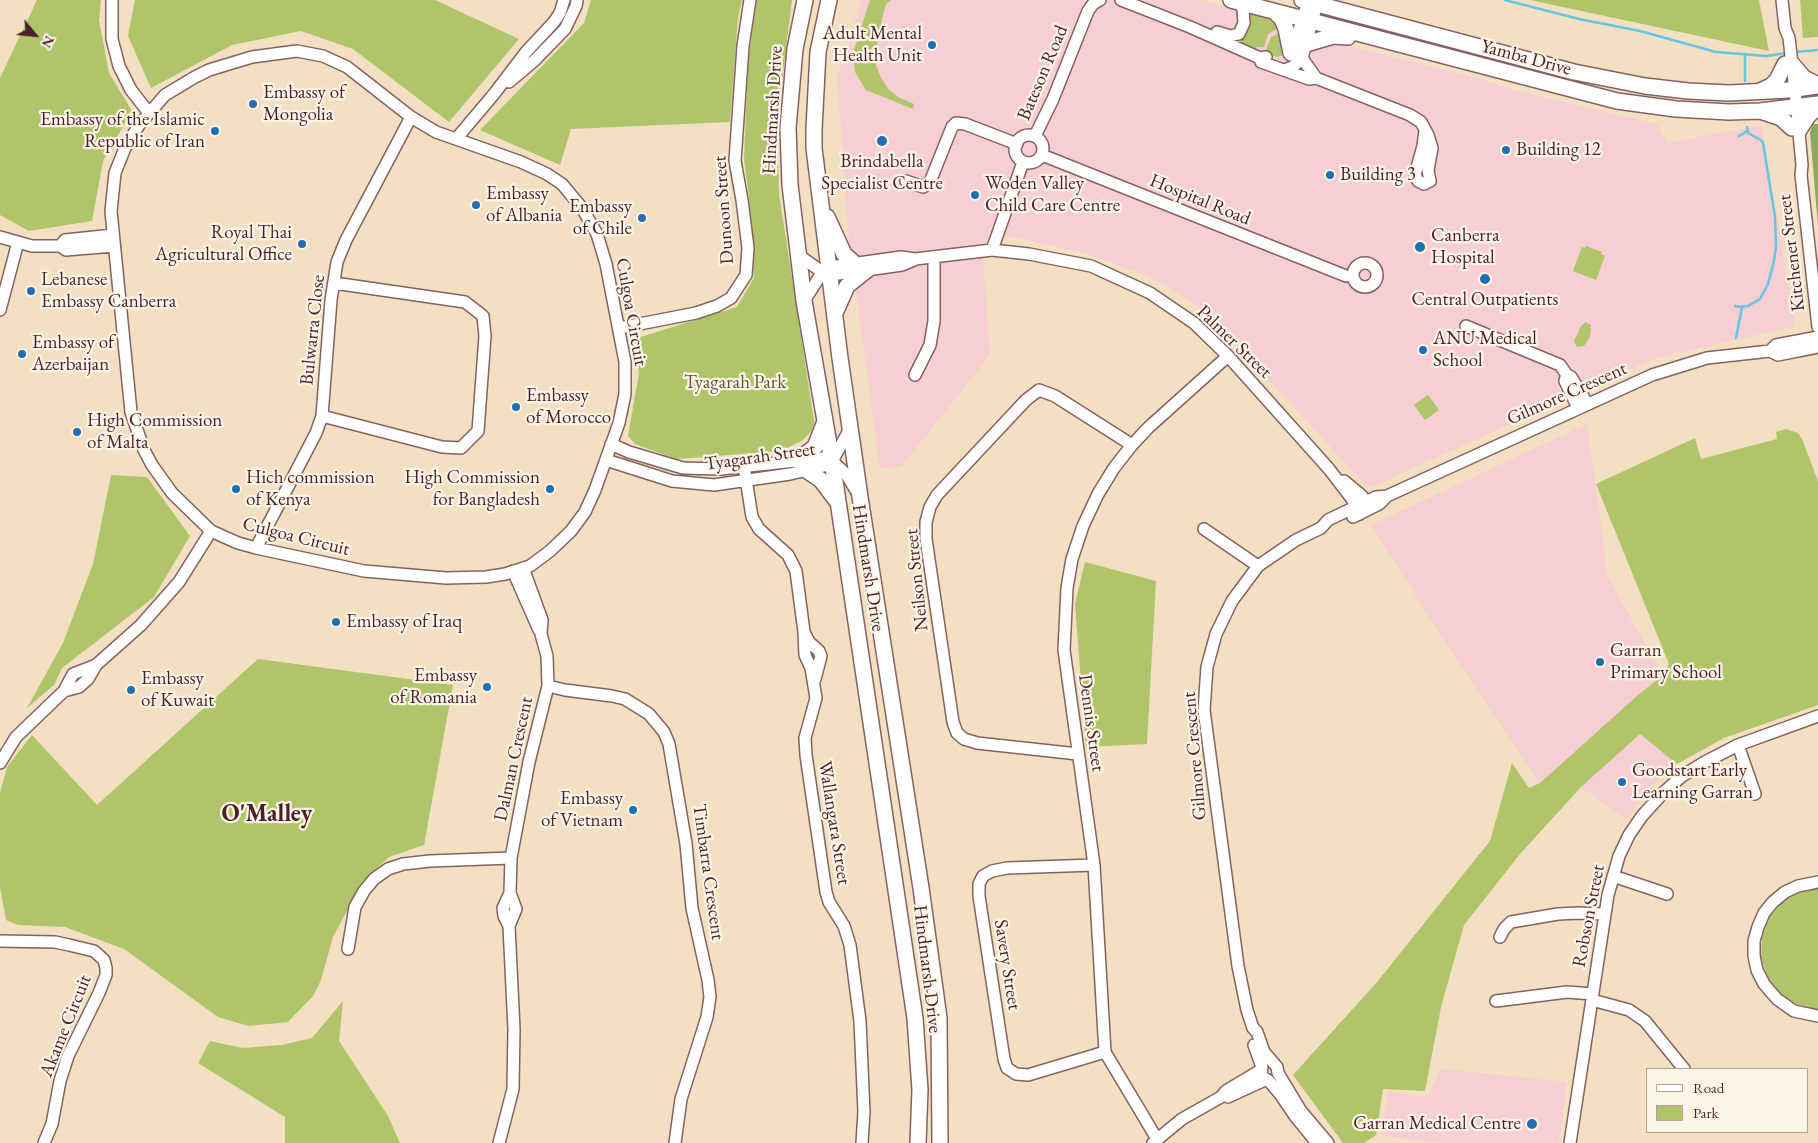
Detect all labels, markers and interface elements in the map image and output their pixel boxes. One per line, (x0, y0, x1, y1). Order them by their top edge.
north arrow (10, 10, 60, 60)
street label: Bateson Road (1013, 22, 1073, 124)
place label: Adult Mental Health Unit (823, 23, 922, 67)
text: N (38, 33, 59, 51)
street label: Yamba Drive (1478, 35, 1574, 81)
marker: Adult Mental Health Unit (926, 39, 938, 51)
street label: Hindmarsh Drive (758, 45, 788, 175)
place label: Embassy of Mongolia (263, 82, 345, 126)
marker: Embassy of Mongolia (247, 98, 259, 110)
place label: Embassy of the Islamic Republic of Iran (40, 109, 205, 153)
marker: Embassy of the Islamic Republic of Iran (209, 125, 221, 137)
marker: Brindabella Specialist Centre (875, 134, 889, 148)
place label: Building 12 (1516, 139, 1601, 161)
marker: Building 12 (1500, 144, 1512, 156)
place label: Brindabella Specialist Centre (821, 151, 943, 195)
street label: Dunoon Street (709, 155, 739, 265)
place label: Building 3 (1340, 164, 1416, 186)
street label: Hospital Road (1146, 169, 1254, 231)
marker: Building 3 (1324, 169, 1336, 181)
place label: Woden Valley Child Care Centre (985, 173, 1120, 217)
place label: Embassy of Albania (486, 183, 562, 227)
marker: Woden Valley Child Care Centre (969, 189, 981, 201)
street label: Kitchener Street (1774, 193, 1810, 313)
place label: Embassy of Chile (569, 196, 632, 240)
marker: Embassy of Albania (470, 199, 482, 211)
marker: Embassy of Chile (636, 212, 648, 224)
place label: Royal Thai Agricultural Office (155, 222, 292, 266)
place label: Canberra Hospital (1431, 225, 1500, 269)
marker: Royal Thai Agricultural Office (296, 238, 308, 250)
marker: Canberra Hospital (1413, 240, 1427, 254)
street label: Culgoa Circuit (610, 256, 652, 368)
place label: Lebanese Embassy Canberra (41, 269, 176, 313)
marker: Central Outpatients (1478, 272, 1492, 286)
street label: Bulwarra Close (296, 274, 330, 386)
marker: Lebanese Embassy Canberra (25, 285, 37, 297)
place label: Central Outpatients (1412, 289, 1558, 311)
street label: Palmer Street (1192, 301, 1276, 383)
place label: ANU Medical School (1433, 328, 1537, 372)
place label: Embassy of Azerbaijan (32, 332, 114, 376)
marker: ANU Medical School (1417, 344, 1429, 356)
marker: Embassy of Azerbaijan (16, 348, 28, 360)
street label: Gilmore Crescent (1503, 357, 1631, 431)
park label: Tyagarah Park (684, 372, 786, 394)
place label: Embassy of Morocco (526, 385, 611, 429)
marker: Embassy of Morocco (510, 401, 522, 413)
place label: High Commission of Malta (87, 410, 222, 454)
marker: High Commission of Malta (71, 426, 83, 438)
street label: Tyagarah Street (703, 438, 817, 476)
place label: Hich commission of Kenya (246, 467, 375, 511)
place label: High Commission for Bangladesh (405, 467, 540, 511)
marker: Hich commission of Kenya (230, 483, 242, 495)
marker: High Commission for Bangladesh (544, 483, 556, 495)
street label: Hindmarsh Drive (847, 503, 889, 633)
street label: Culgoa Circuit (240, 513, 352, 561)
street label: Neilson Street (900, 528, 934, 632)
place label: Embassy of Iraq (346, 611, 462, 633)
marker: Embassy of Iraq (330, 616, 342, 628)
place label: Garran Primary School (1610, 640, 1722, 684)
marker: Garran Primary School (1594, 656, 1606, 668)
place label: Embassy of Romania (390, 665, 477, 709)
place label: Embassy of Kuwait (141, 668, 214, 712)
street label: Dennis Street (1073, 673, 1109, 773)
marker: Embassy of Romania (481, 681, 493, 693)
marker: Embassy of Kuwait (125, 684, 137, 696)
street label: Gilmore Crescent (1178, 691, 1212, 821)
street label: Dalman Crescent (490, 695, 538, 823)
street label: Wallangara Street (813, 759, 855, 887)
place label: Goodstart Early Learning Garran (1632, 760, 1753, 804)
marker: Goodstart Early Learning Garran (1616, 776, 1628, 788)
place label: Embassy of Vietnam (541, 788, 623, 832)
district label: O'Malley (222, 800, 312, 828)
street label: Timbarra Crescent (687, 802, 729, 942)
marker: Embassy of Vietnam (627, 804, 639, 816)
street label: Robson Street (1568, 863, 1610, 969)
street label: Hindmarsh Drive (908, 904, 946, 1034)
street label: Savery Street (989, 918, 1025, 1012)
street label: Akame Circuit (35, 971, 97, 1081)
legend (1646, 1068, 1808, 1133)
text: Road (1693, 1078, 1724, 1097)
text: Park (1693, 1103, 1719, 1122)
place label: Garran Medical Centre (1353, 1113, 1521, 1135)
marker: Garran Medical Centre (1525, 1117, 1539, 1131)

